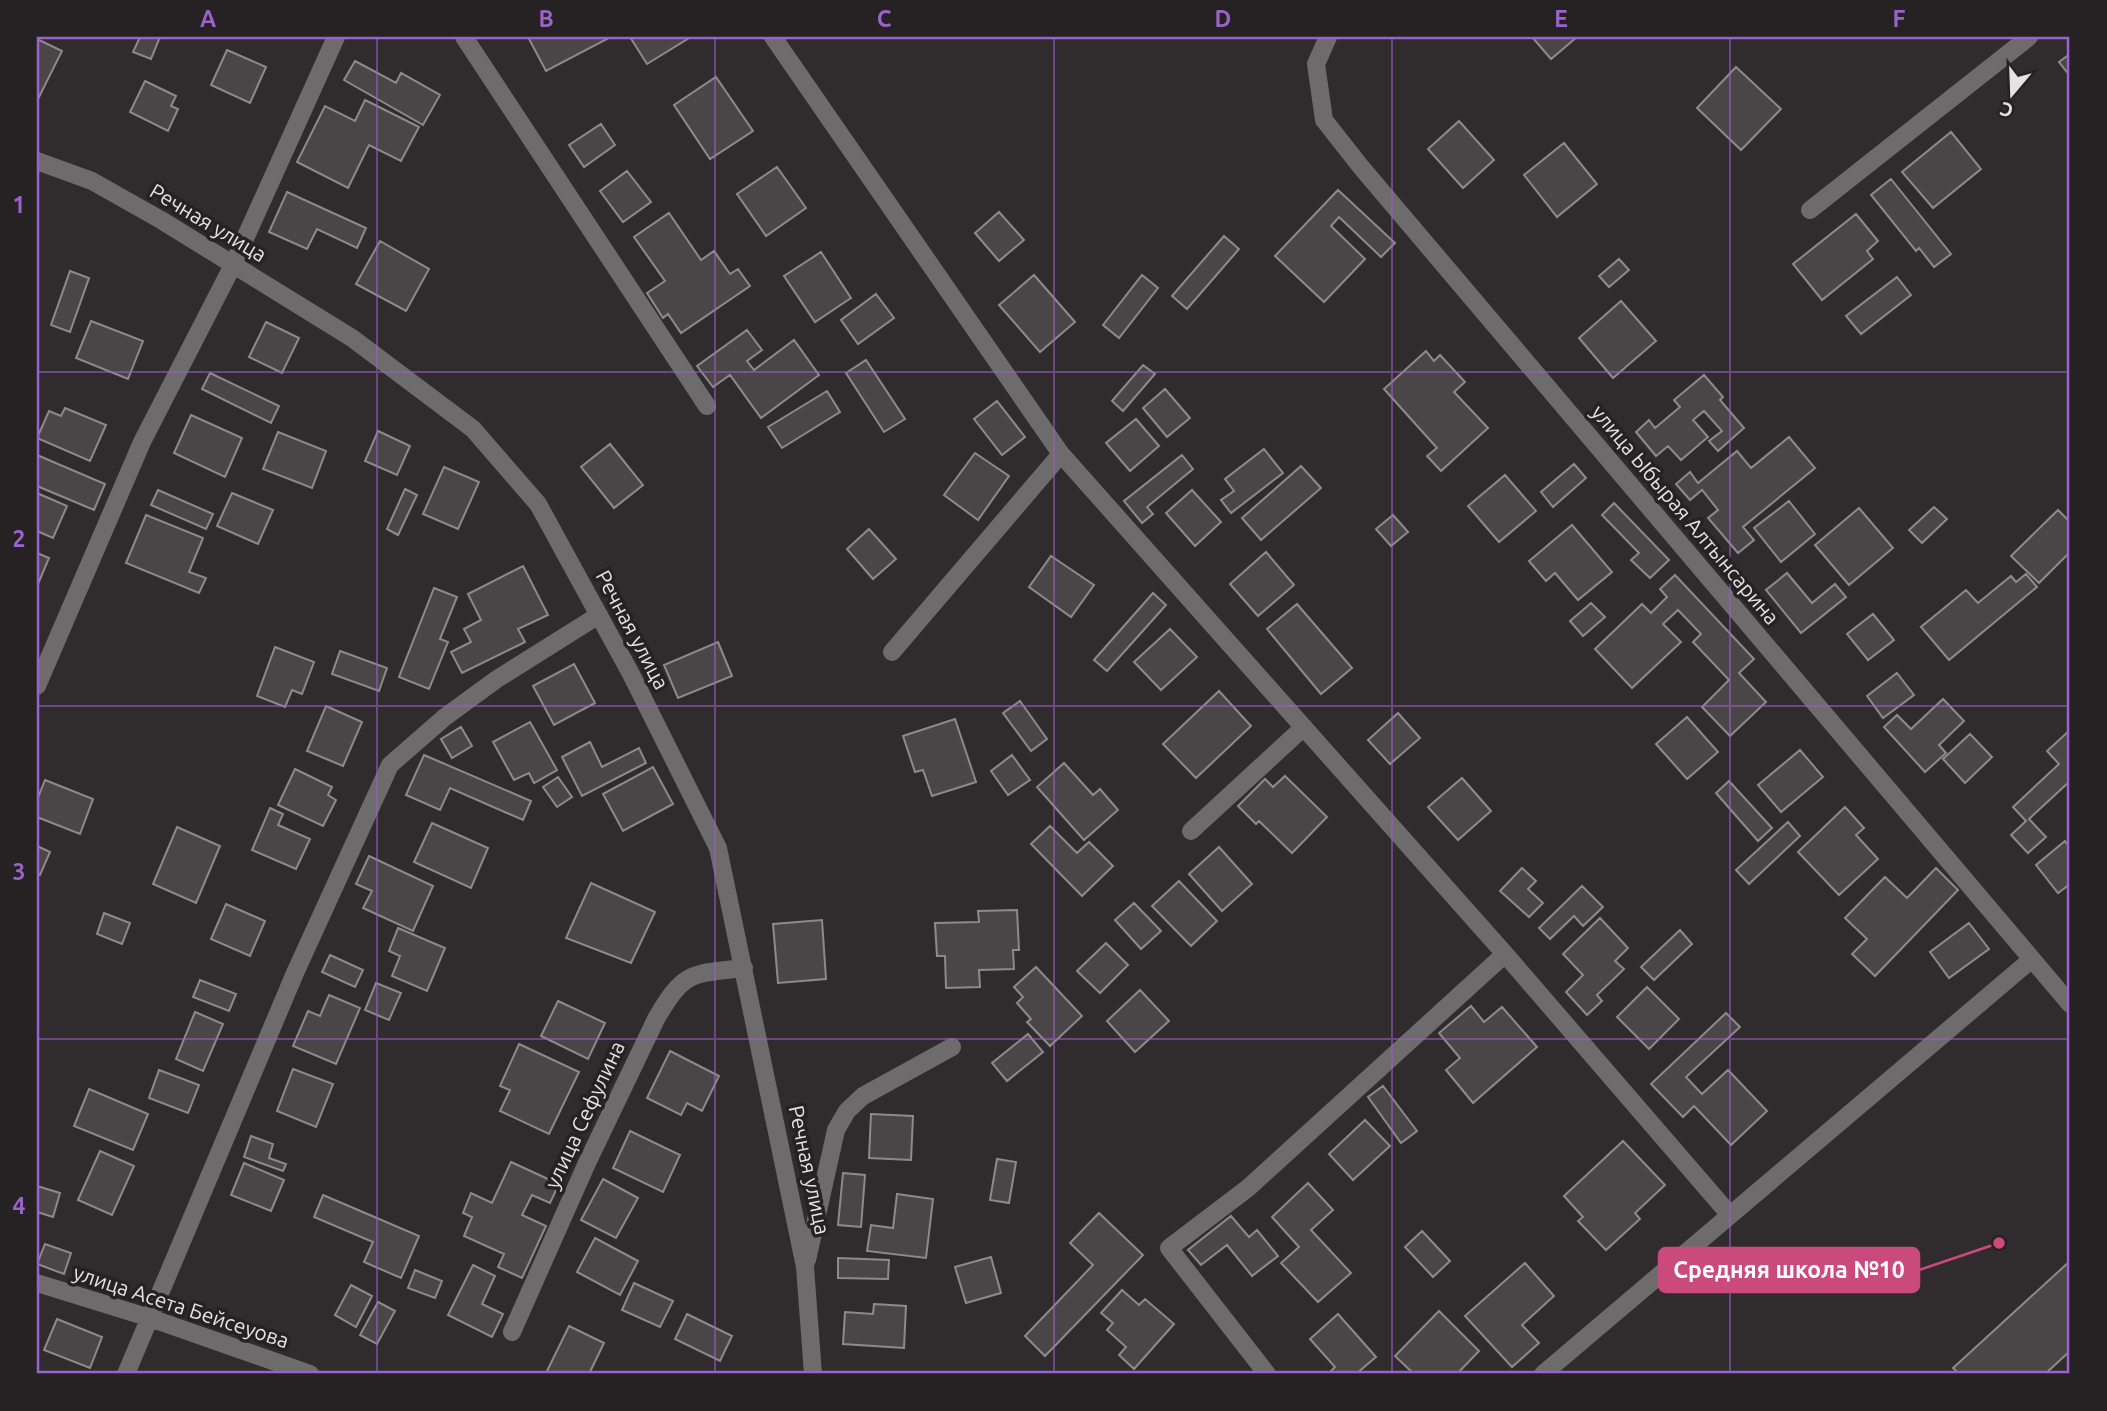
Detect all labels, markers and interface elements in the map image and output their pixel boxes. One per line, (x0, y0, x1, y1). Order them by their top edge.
text: A (200, 6, 216, 31)
text: B (538, 6, 554, 31)
text: C (877, 6, 892, 31)
text: D (1215, 6, 1231, 31)
text: E (1554, 6, 1568, 31)
text: F (1893, 6, 1906, 31)
north arrow (1978, 60, 2048, 130)
text: С (1997, 98, 2016, 122)
street label: Речная улица (146, 178, 271, 266)
text: 1 (13, 192, 25, 217)
street label: улица Ыбырая Алтынсарина (1587, 400, 1785, 629)
text: 2 (13, 526, 25, 551)
street label: Речная улица (591, 566, 674, 693)
text: 3 (13, 859, 25, 884)
street label: улица Сефулина (539, 1037, 629, 1192)
street label: Речная улица (785, 1103, 835, 1237)
text: 4 (13, 1193, 26, 1218)
callout: Средняя школа №10 (1659, 1248, 1919, 1292)
text: Средняя школа №10 (1673, 1257, 1905, 1282)
street label: улица Асета Бейсеуова (70, 1260, 292, 1352)

